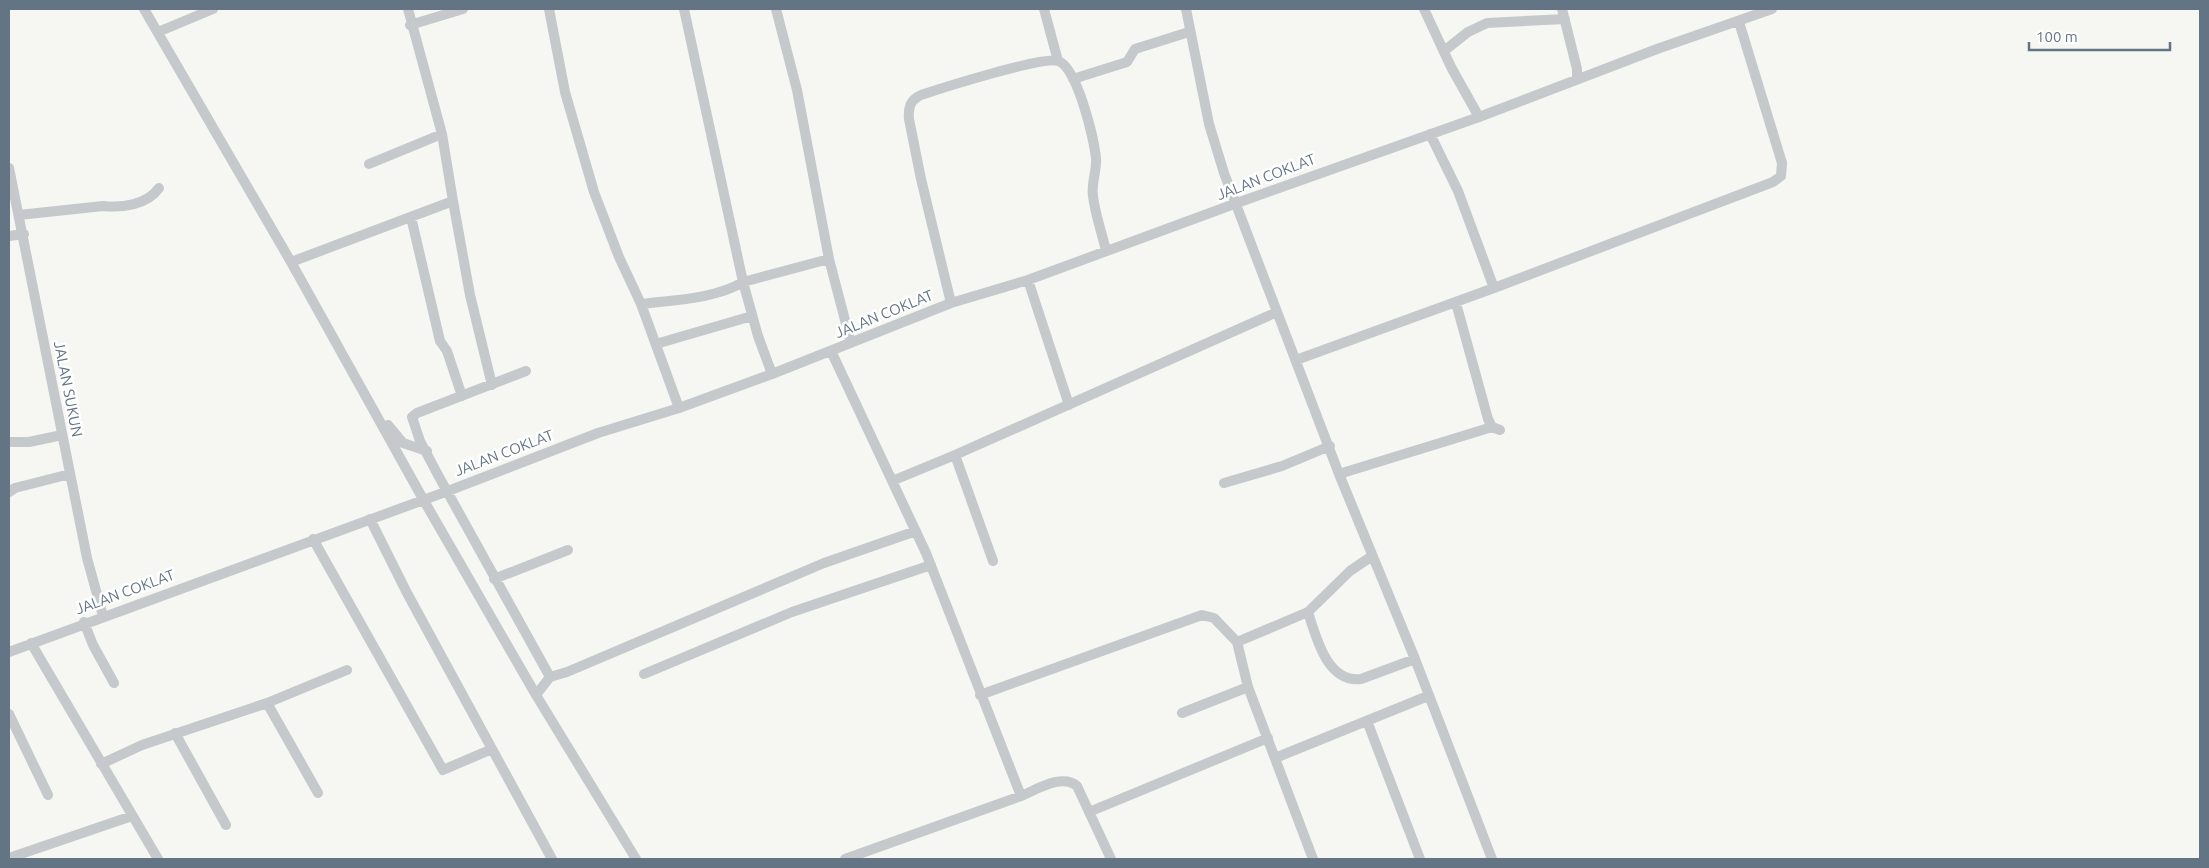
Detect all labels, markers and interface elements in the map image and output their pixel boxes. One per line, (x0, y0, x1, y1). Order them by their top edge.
scale bar (2029, 20, 2170, 52)
text: 100 m (2036, 28, 2078, 45)
street label: JALAN COKLAT (1214, 150, 1318, 203)
street label: JALAN COKLAT (832, 286, 936, 341)
street label: JALAN SUKUN (51, 340, 86, 438)
street label: JALAN COKLAT (452, 426, 556, 479)
street label: JALAN COKLAT (73, 566, 177, 617)

